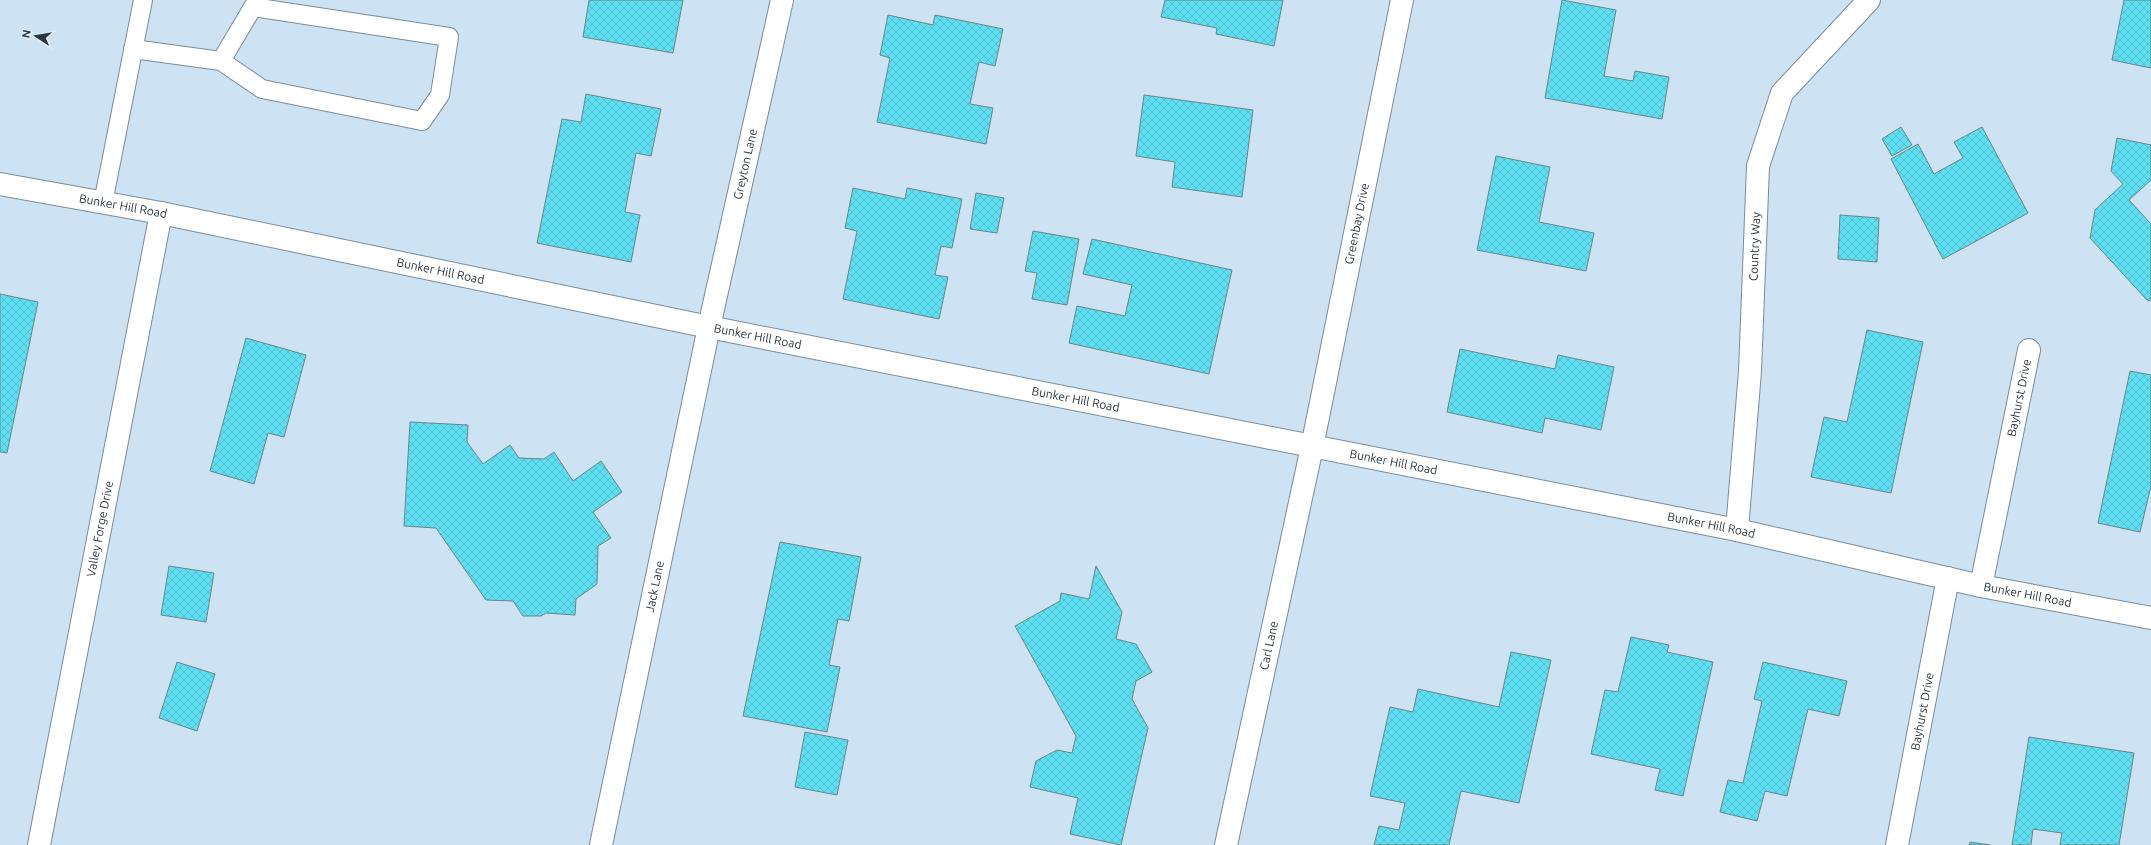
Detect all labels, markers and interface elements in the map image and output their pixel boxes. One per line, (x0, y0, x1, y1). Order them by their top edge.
north arrow (16, 16, 56, 56)
text: N (19, 29, 33, 39)
street label: Greyton Lane (731, 127, 759, 201)
street label: Greenbay Drive (1342, 182, 1371, 265)
street label: Bunker Hill Road (78, 191, 168, 220)
street label: Country Way (1747, 212, 1762, 281)
street label: Bunker Hill Road (396, 255, 486, 286)
street label: Bunker Hill Road (713, 321, 803, 351)
street label: Bayhurst Drive (2005, 358, 2033, 438)
street label: Bunker Hill Road (1031, 384, 1121, 414)
street label: Bunker Hill Road (1349, 447, 1439, 477)
street label: Valley Forge Drive (84, 480, 115, 578)
street label: Bunker Hill Road (1666, 509, 1757, 540)
street label: Jack Lane (643, 560, 666, 613)
street label: Bunker Hill Road (1983, 580, 2073, 609)
street label: Carl Lane (1257, 620, 1280, 671)
street label: Bayhurst Drive (1908, 671, 1936, 751)

